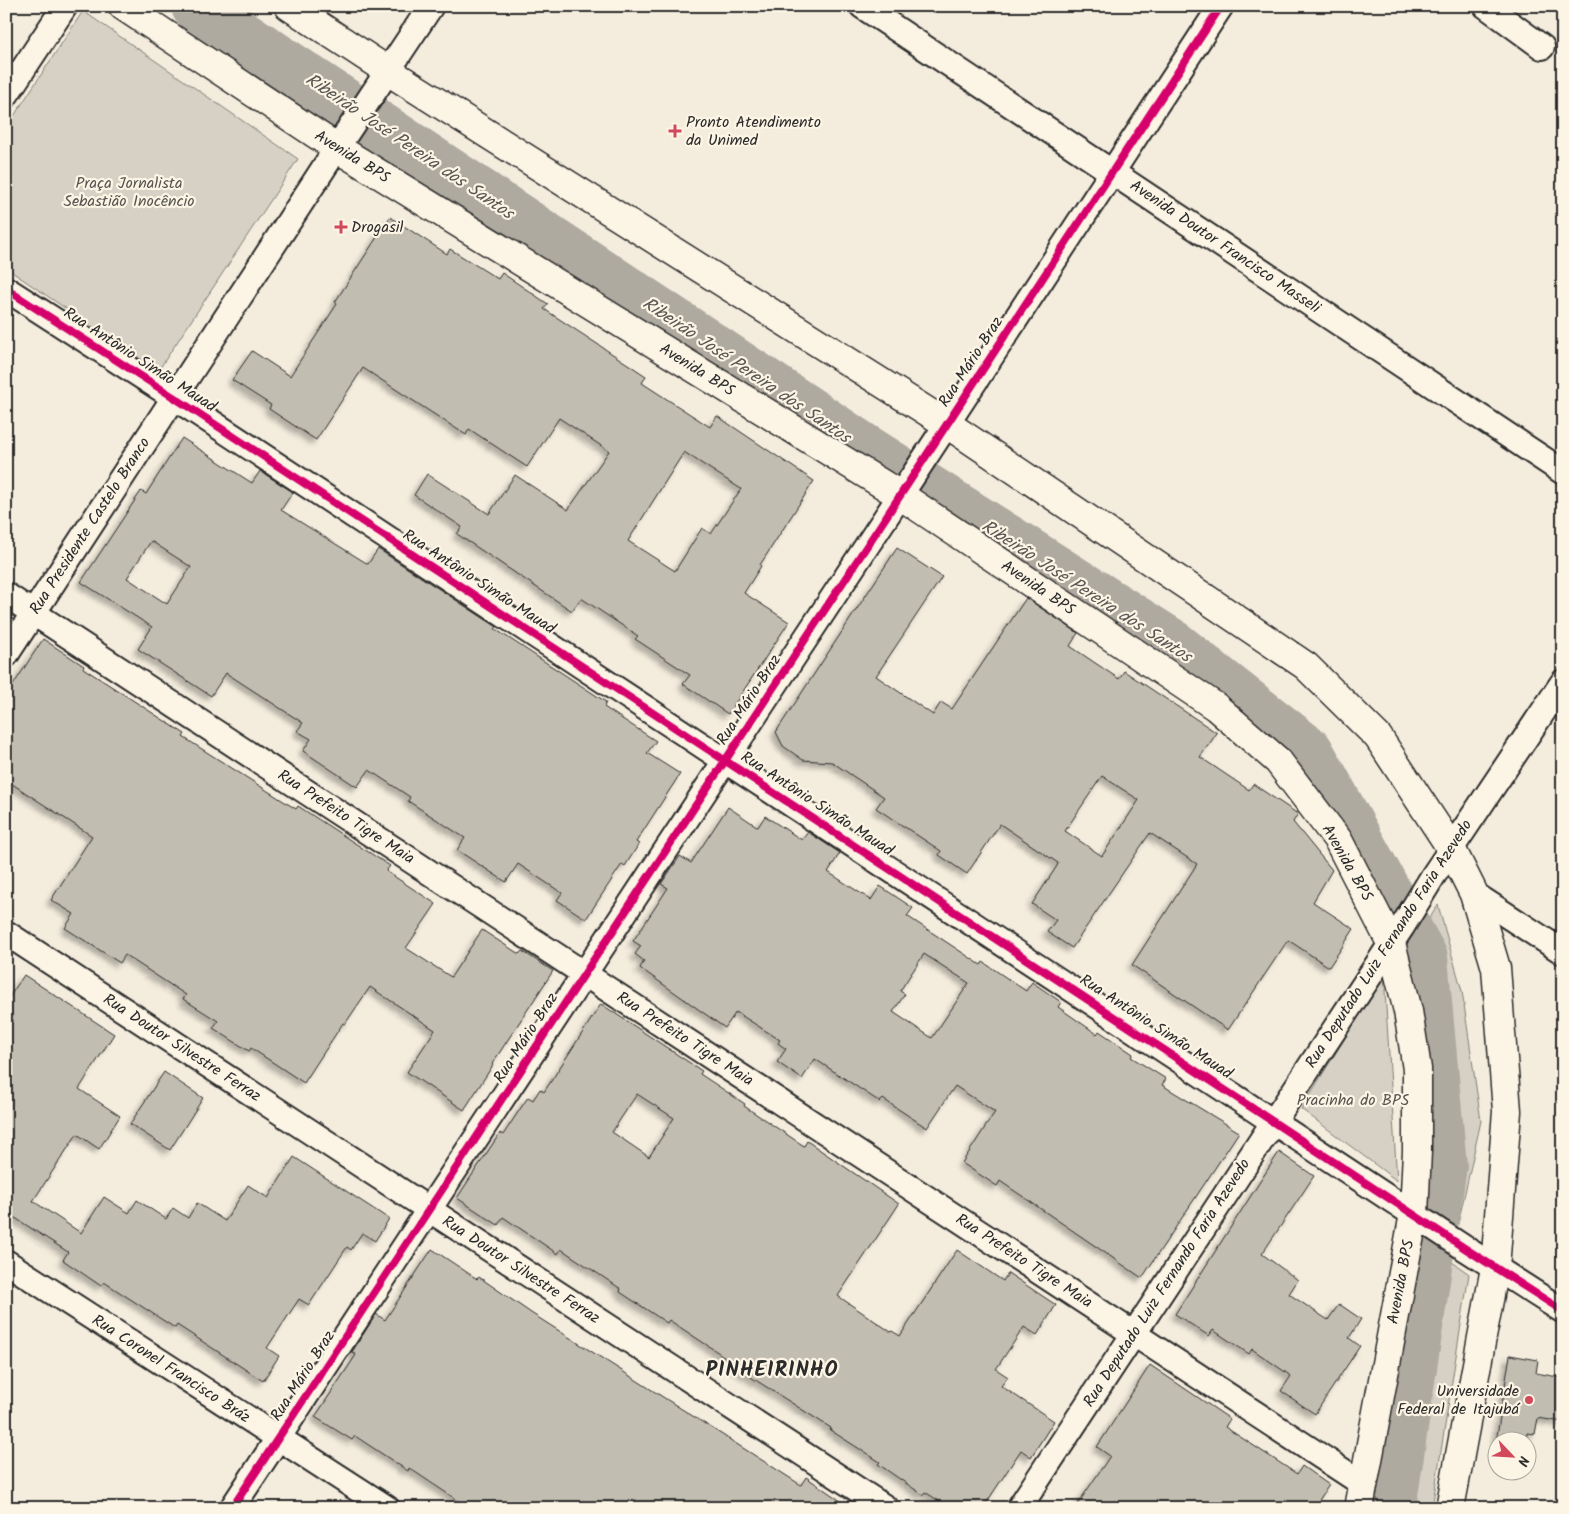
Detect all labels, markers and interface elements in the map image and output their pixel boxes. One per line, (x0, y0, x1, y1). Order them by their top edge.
water label: Ribeirão José Pereira dos Santos (299, 66, 521, 229)
place label: Pronto Atendimento da Unimed (686, 110, 821, 153)
street label: Avenida BPS (309, 124, 395, 190)
marker: Pronto Atendimento da Unimed (668, 124, 682, 138)
park label: Praça Jornalista Sebastião Inocêncio (63, 171, 195, 214)
street label: Avenida Doutor Francisco Masseli (1125, 174, 1326, 321)
place label: Drogasil (351, 215, 404, 240)
marker: Drogasil (335, 221, 347, 233)
water label: Ribeirão José Pereira dos Santos (636, 290, 858, 453)
street label: Rua Antônio Simão Mauad (58, 301, 222, 420)
street label: Rua Mário Braz (932, 312, 1010, 412)
street label: Avenida BPS (654, 337, 740, 403)
street label: Rua Presidente Castelo Branco (23, 432, 157, 620)
water label: Ribeirão José Pereira dos Santos (975, 513, 1199, 672)
street label: Rua Antônio Simão Mauad (397, 523, 561, 642)
street label: Avenida BPS (996, 554, 1081, 622)
street label: Rua Mário Braz (710, 650, 788, 750)
street label: Rua Antônio Simão Mauad (735, 745, 899, 864)
street label: Rua Prefeito Tigre Maia (272, 763, 420, 871)
street label: Rua Deputado Luiz Fernando Faria Azevedo (1299, 815, 1479, 1073)
street label: Avenida BPS (1315, 820, 1379, 907)
street label: Rua Antônio Simão Mauad (1074, 968, 1238, 1087)
street label: Rua Prefeito Tigre Maia (611, 985, 759, 1093)
street label: Rua Doutor Silvestre Ferraz (98, 987, 266, 1109)
street label: Rua Mário Braz (487, 988, 565, 1088)
park label: Pracinha do BPS (1297, 1088, 1410, 1113)
street label: Rua Deputado Luiz Fernando Faria Azevedo (1077, 1154, 1257, 1412)
street label: Rua Prefeito Tigre Maia (950, 1207, 1098, 1315)
street label: Rua Doutor Silvestre Ferraz (437, 1209, 605, 1331)
street label: Avenida BPS (1381, 1237, 1422, 1326)
street label: Rua Coronel Francisco Bráz (87, 1308, 255, 1430)
street label: Rua Mário Braz (264, 1326, 342, 1426)
district label: PINHEIRINHO (705, 1354, 839, 1387)
place label: Universidade Federal de Itajubá (1397, 1379, 1520, 1422)
marker: Universidade Federal de Itajubá (1523, 1394, 1535, 1406)
north arrow (1486, 1432, 1536, 1482)
text: N (1511, 1452, 1535, 1470)

